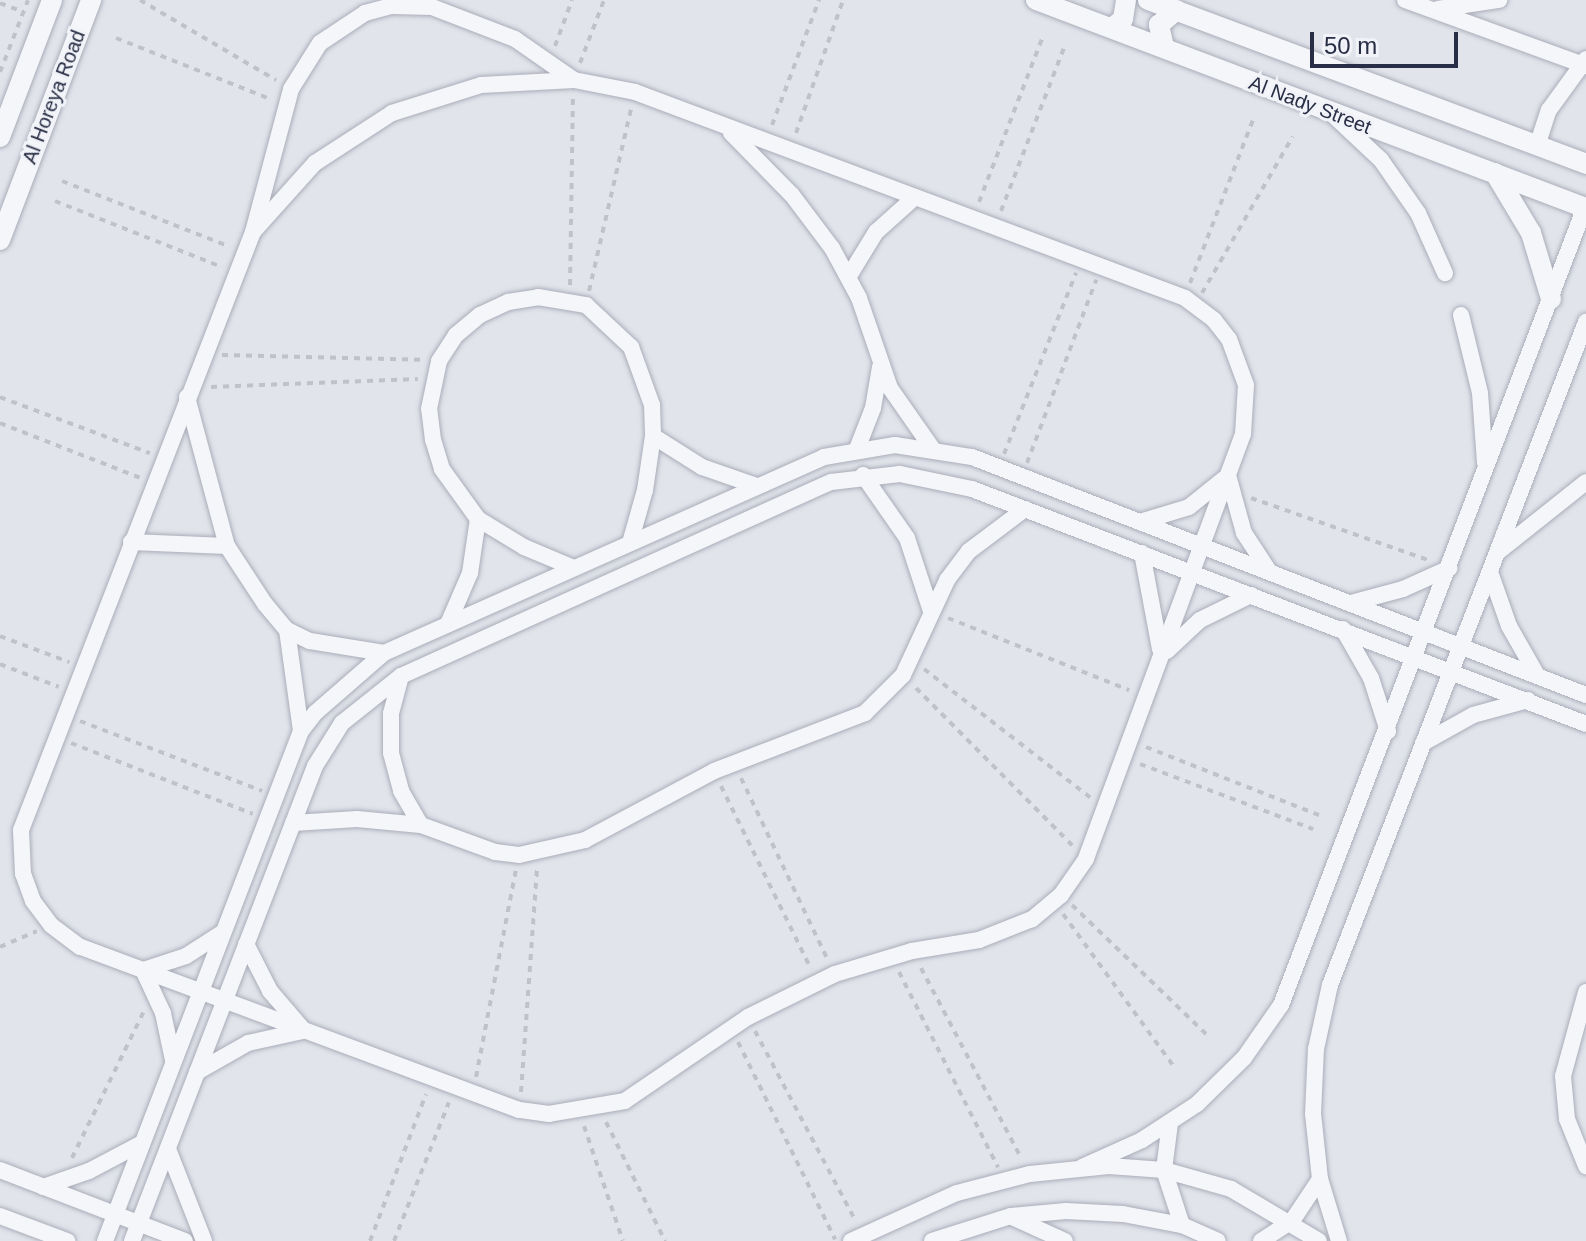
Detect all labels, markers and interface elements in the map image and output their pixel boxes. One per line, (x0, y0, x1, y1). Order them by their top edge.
scale bar (1314, 16, 1462, 66)
street label: Al Horeya Road (17, 27, 91, 167)
text: 50 m (1324, 32, 1377, 59)
street label: Al Nady Street (1246, 71, 1374, 139)

